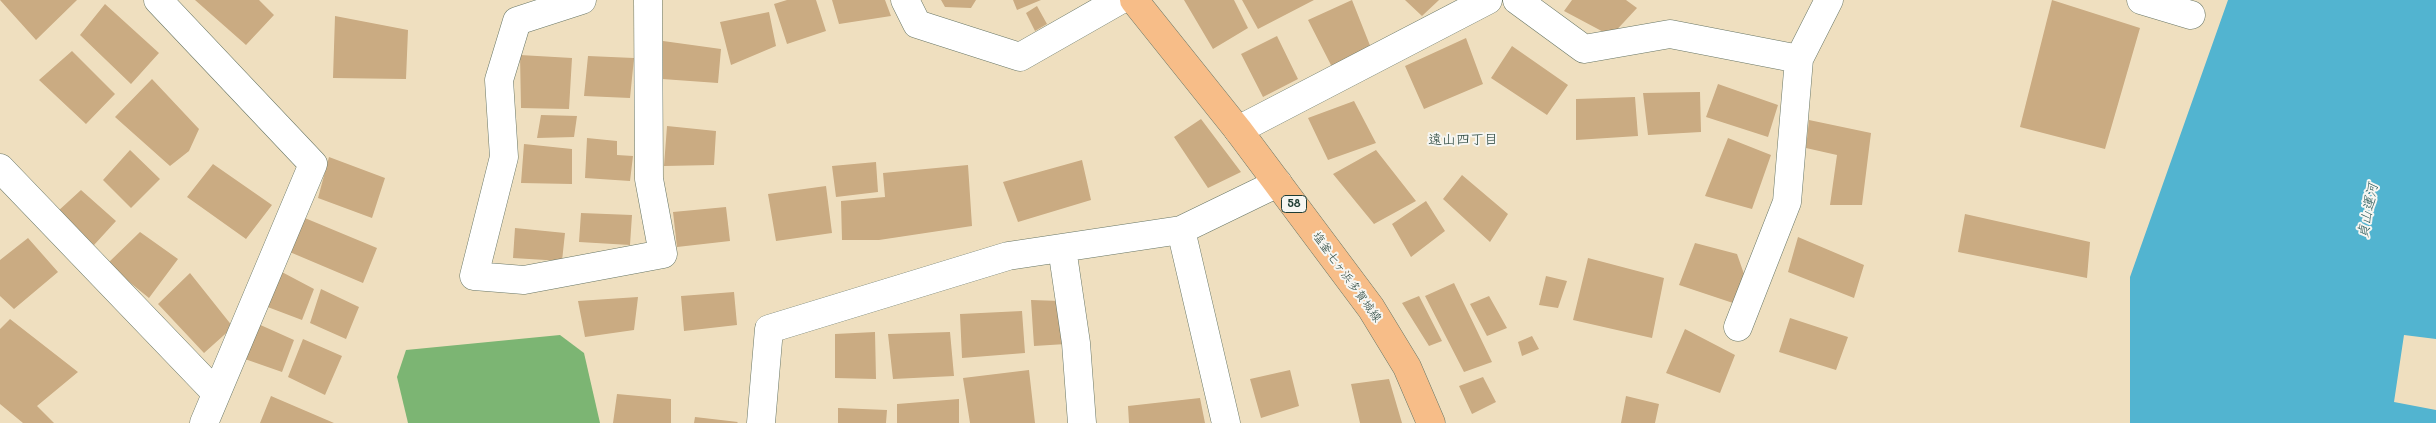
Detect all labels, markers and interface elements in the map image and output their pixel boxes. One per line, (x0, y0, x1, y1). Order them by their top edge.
district label: 遠山四丁目 (1428, 132, 1498, 148)
water label: 貞山運河 (2354, 182, 2382, 240)
road number: 58 (1282, 195, 1306, 212)
street label: 塩釜七ヶ浜多賀城線 (1309, 229, 1385, 325)

